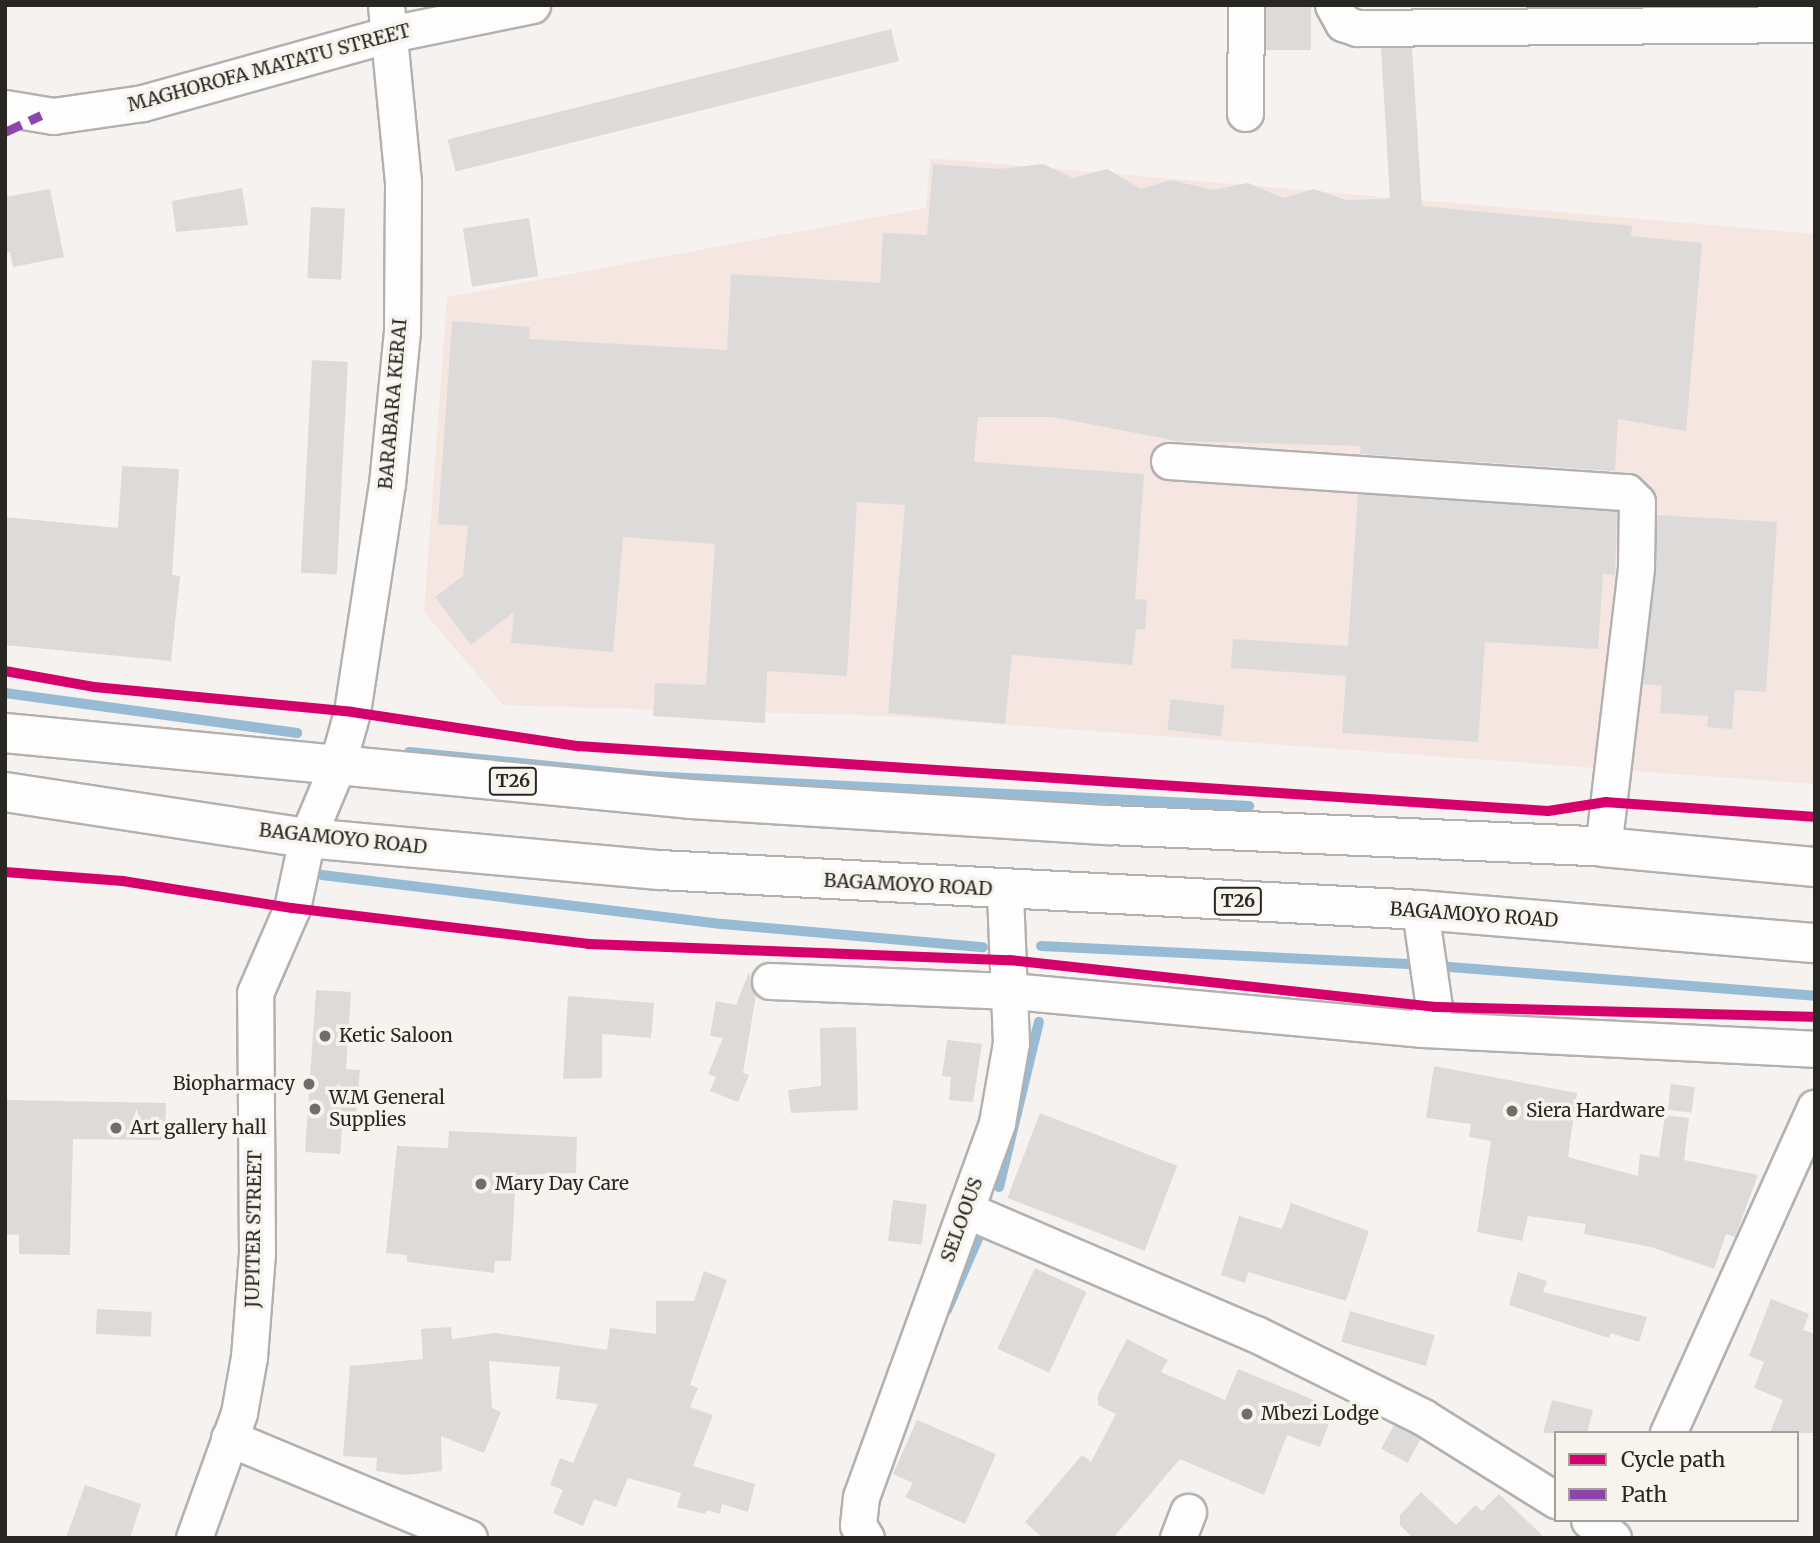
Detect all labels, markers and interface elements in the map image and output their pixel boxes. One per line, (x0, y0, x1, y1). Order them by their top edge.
street label: MAGHOROFA MATATU STREET (125, 19, 413, 117)
street label: BARABARA KERAI (374, 318, 412, 490)
road number: T26 (489, 766, 538, 796)
street label: BAGAMOYO ROAD (258, 819, 428, 859)
street label: BAGAMOYO ROAD (823, 869, 993, 901)
road number: T26 (1214, 887, 1262, 916)
street label: BAGAMOYO ROAD (1389, 898, 1559, 932)
place label: Ketic Saloon (339, 1025, 453, 1047)
marker: Ketic Saloon (317, 1028, 333, 1044)
place label: Biopharmacy (173, 1073, 295, 1095)
marker: Biopharmacy (301, 1076, 317, 1092)
place label: W.M General Supplies (329, 1087, 445, 1131)
place label: Siera Hardware (1526, 1100, 1665, 1122)
marker: W.M General Supplies (307, 1101, 323, 1117)
marker: Siera Hardware (1504, 1103, 1520, 1119)
place label: Art gallery hall (130, 1117, 267, 1139)
marker: Art gallery hall (108, 1120, 124, 1136)
street label: JUPITER STREET (241, 1150, 267, 1308)
place label: Mary Day Care (495, 1173, 629, 1195)
street label: SELOOUS (936, 1175, 988, 1265)
marker: Mary Day Care (473, 1176, 489, 1192)
place label: Mbezi Lodge (1261, 1403, 1379, 1425)
marker: Mbezi Lodge (1239, 1406, 1255, 1422)
legend (1554, 1431, 1799, 1522)
text: Cycle path (1621, 1446, 1725, 1473)
text: Path (1621, 1481, 1667, 1508)

